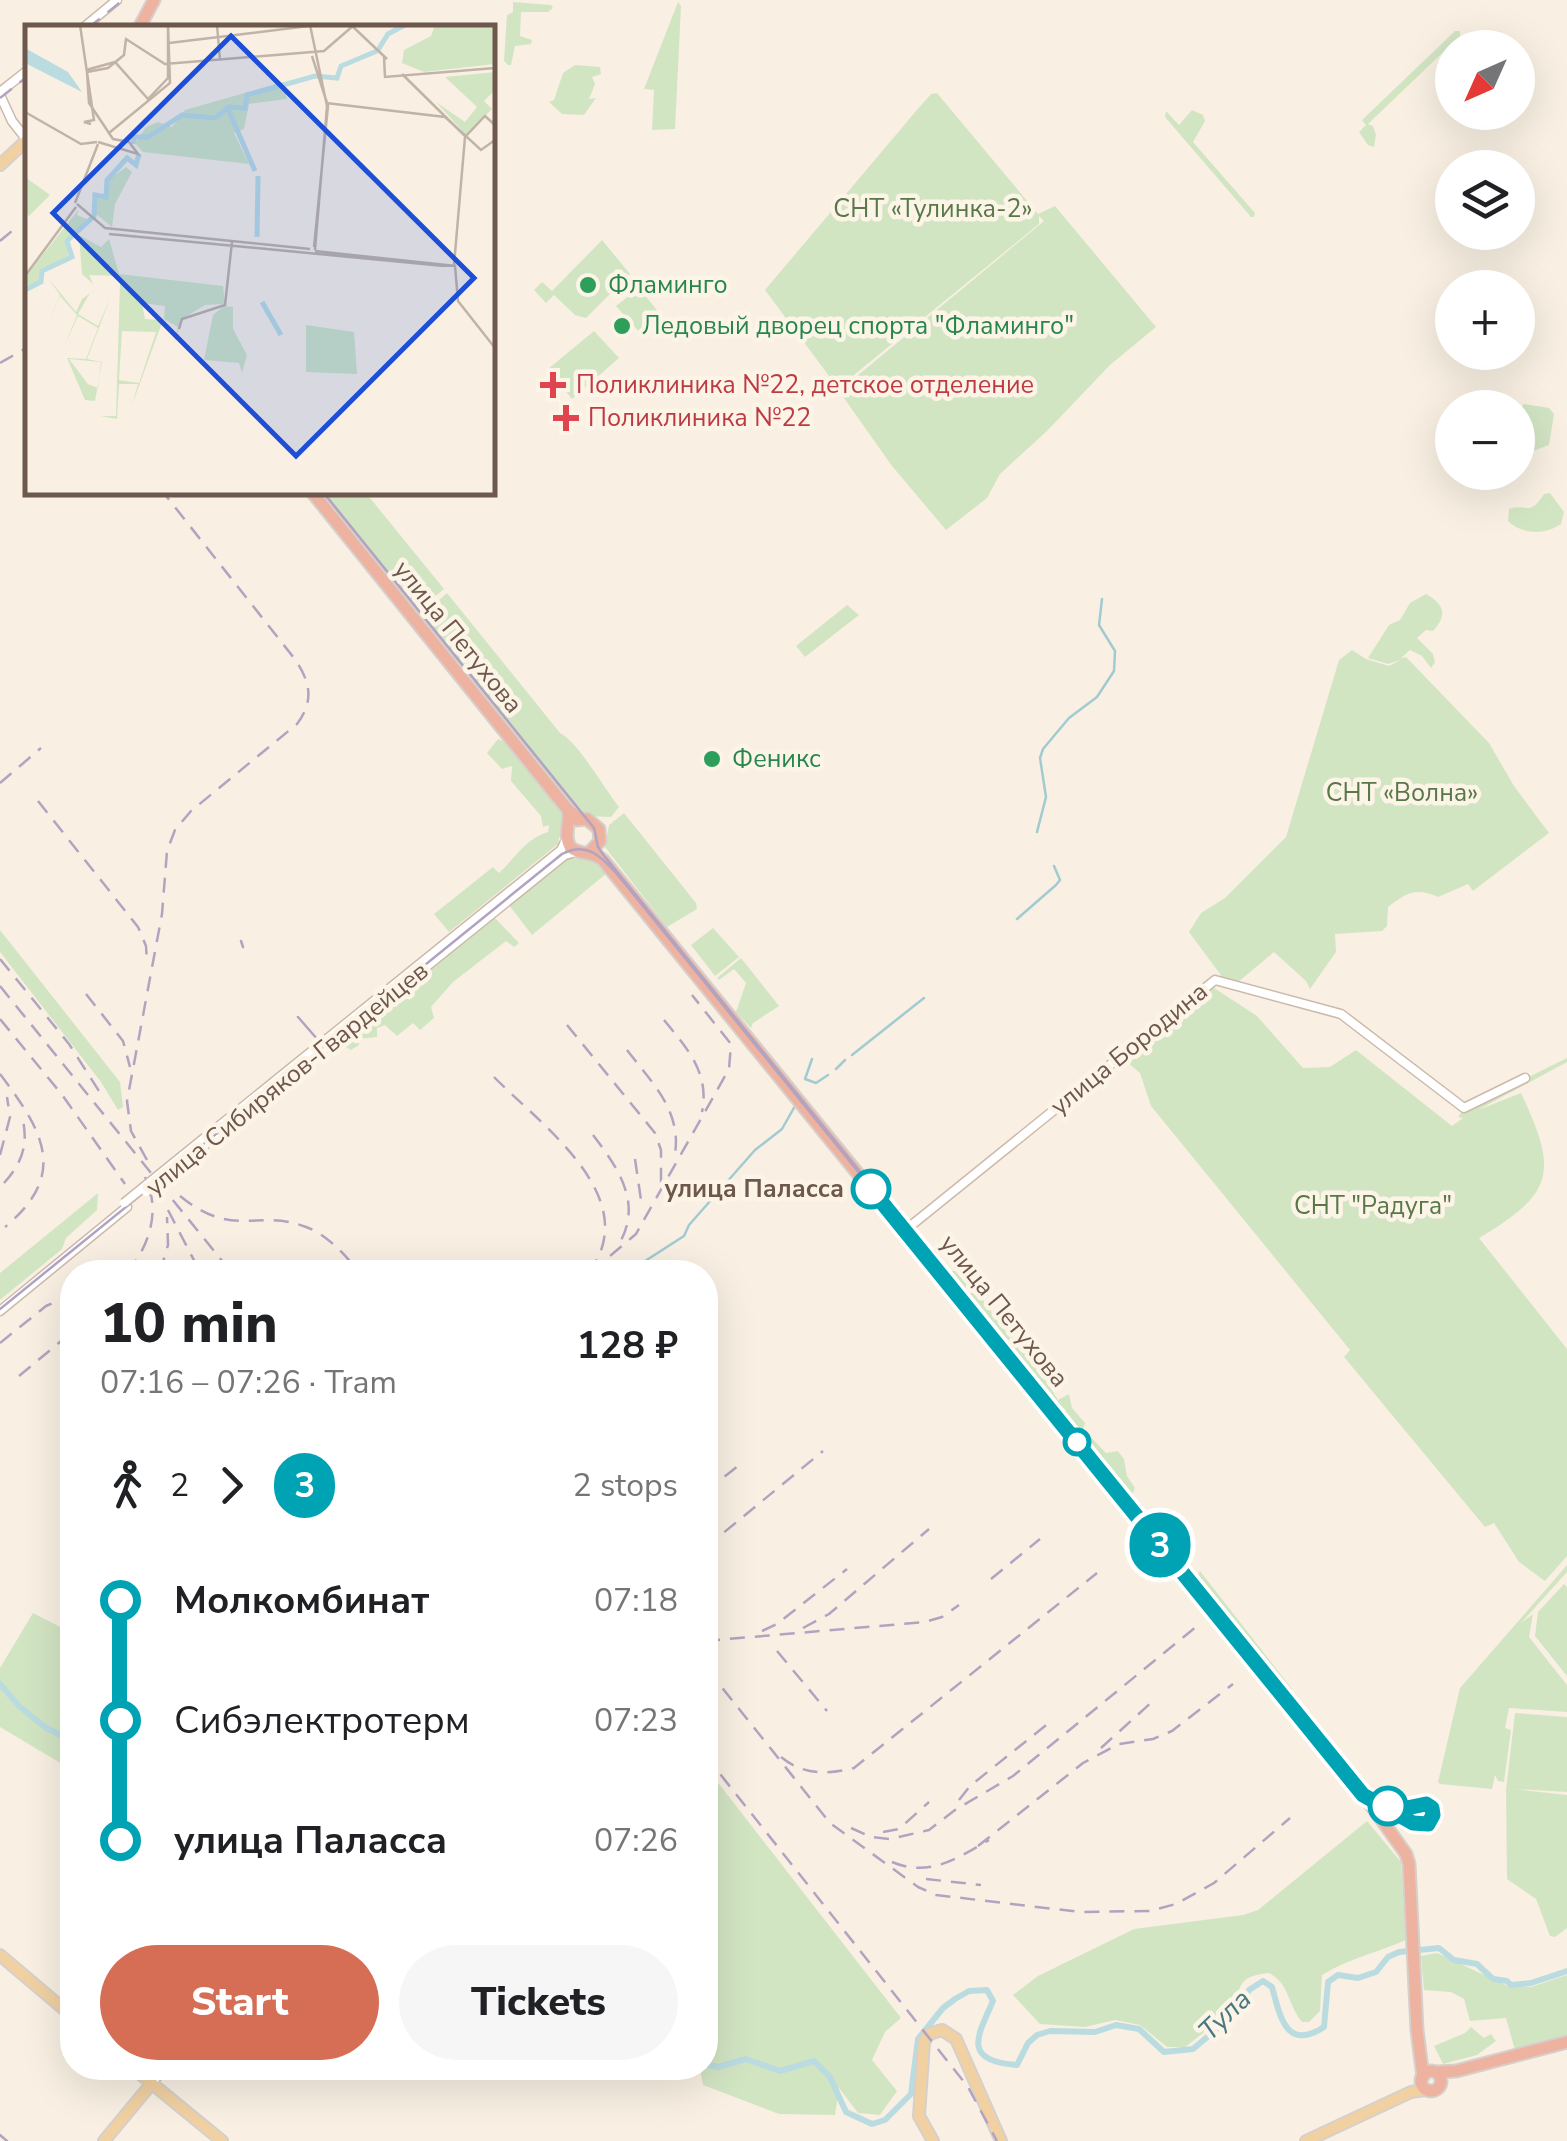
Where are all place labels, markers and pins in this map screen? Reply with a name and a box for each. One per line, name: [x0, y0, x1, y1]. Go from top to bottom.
place label: Фламинго: [608, 268, 728, 302]
marker: Фламинго: [577, 274, 599, 296]
place label: Ледовый дворец спорта "Фламинго": [642, 309, 1074, 343]
marker: Ледовый дворец спорта "Фламинго": [611, 315, 633, 337]
place label: Поликлиника №22, детское отделение: [576, 368, 1034, 402]
marker: Поликлиника №22, детское отделение: [540, 372, 566, 398]
place label: Поликлиника №22: [588, 401, 811, 435]
marker: Поликлиника №22: [553, 405, 579, 431]
place label: Феникс: [732, 742, 821, 776]
marker: Феникс: [701, 748, 723, 770]
marker: улица Паласса: [852, 1170, 890, 1208]
place label: улица Паласса: [664, 1172, 844, 1206]
unlabelled marker: [1064, 1429, 1090, 1455]
unlabelled marker: [1369, 1787, 1407, 1825]

